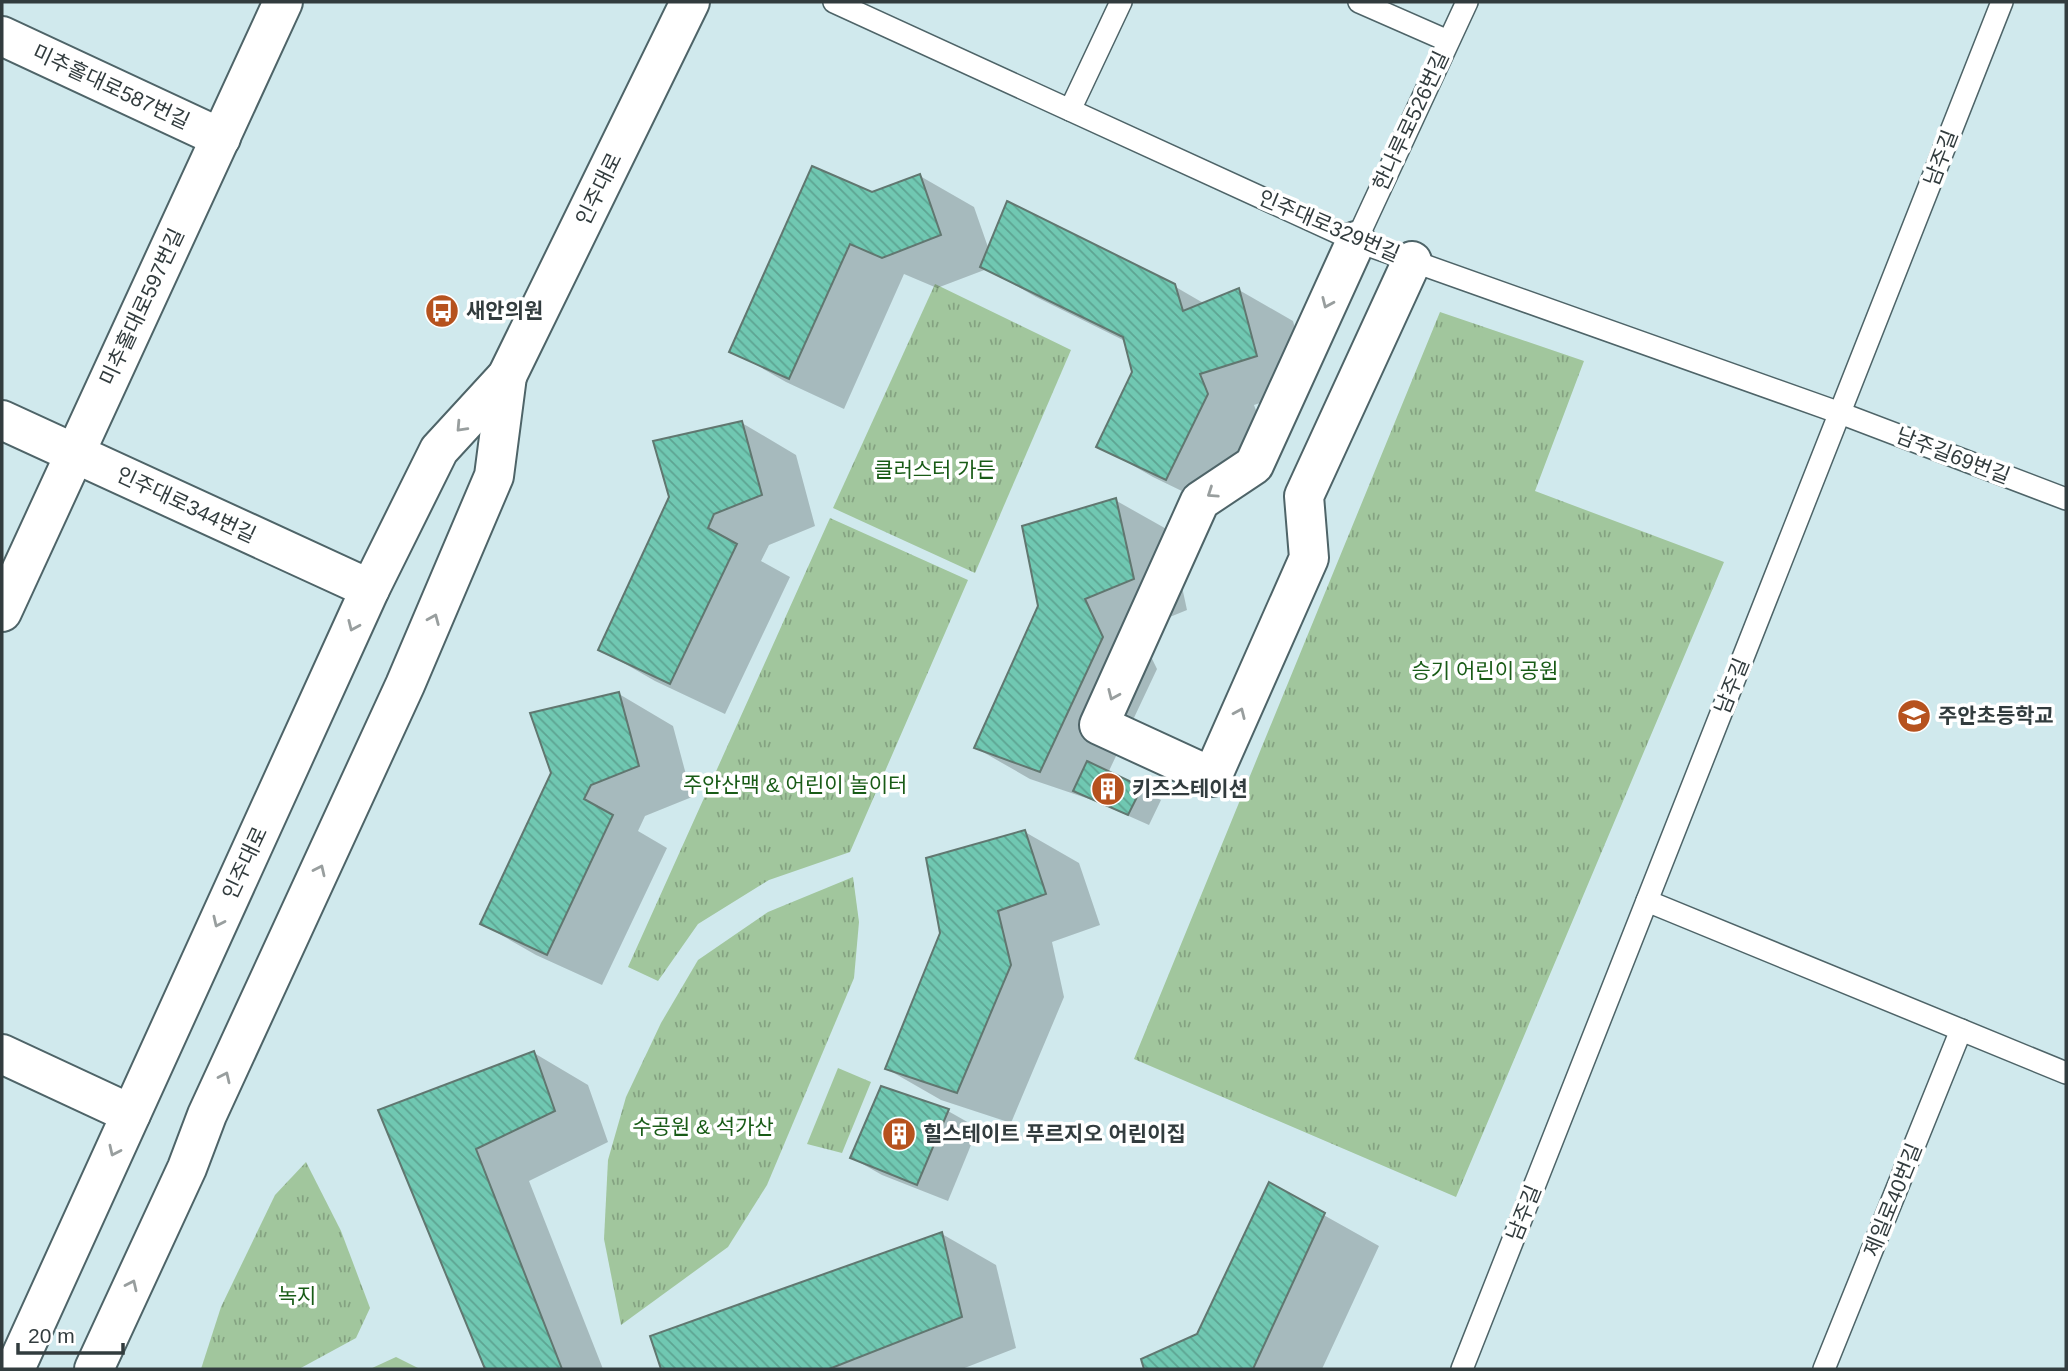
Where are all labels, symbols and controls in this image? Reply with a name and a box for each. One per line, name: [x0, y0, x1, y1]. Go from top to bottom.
street label: 미추홀대로587번길: [29, 40, 193, 133]
street label: 한나루로526번길: [1368, 48, 1453, 194]
street label: 남주길: [1919, 127, 1962, 189]
street label: 인주대로: [571, 149, 626, 229]
street label: 인주대로329번길: [1255, 185, 1403, 266]
street label: 미추홀대로597번길: [95, 225, 188, 389]
bus stop icon: 새안의원: [423, 292, 461, 330]
one-way arrow: [1322, 296, 1336, 308]
place label: 새안의원: [466, 299, 543, 322]
one-way arrow: [457, 419, 469, 432]
street label: 남주길69번길: [1893, 423, 2013, 488]
park label: 클러스터 가든: [874, 458, 996, 481]
street label: 인주대로344번길: [113, 462, 259, 547]
one-way arrow: [1207, 484, 1220, 497]
one-way arrow: [425, 613, 439, 625]
one-way arrow: [348, 618, 362, 631]
street label: 남주길: [1710, 655, 1753, 717]
park label: 승기 어린이 공원: [1412, 659, 1558, 682]
one-way arrow: [1107, 688, 1121, 700]
school or university icon: 주안초등학교: [1895, 697, 1933, 735]
place label: 주안초등학교: [1938, 704, 2054, 727]
one-way arrow: [1232, 708, 1246, 720]
building icon: 키즈스테이션: [1089, 770, 1127, 808]
park label: 주안산맥 & 어린이 놀이터: [683, 773, 907, 796]
place label: 키즈스테이션: [1132, 777, 1248, 800]
street label: 인주대로: [218, 823, 271, 903]
one-way arrow: [312, 865, 326, 878]
one-way arrow: [213, 915, 227, 927]
one-way arrow: [216, 1072, 230, 1084]
park label: 수공원 & 석가산: [632, 1115, 774, 1138]
building icon: 힐스테이트 푸르지오 어린이집: [880, 1115, 918, 1153]
place label: 힐스테이트 푸르지오 어린이집: [923, 1122, 1186, 1145]
street label: 제일로40번길: [1859, 1140, 1926, 1260]
one-way arrow: [108, 1144, 122, 1156]
street label: 남주길: [1502, 1182, 1545, 1244]
one-way arrow: [124, 1280, 138, 1292]
park label: 녹지: [278, 1284, 316, 1307]
scale bar: [18, 1312, 122, 1356]
text: 20 m: [28, 1324, 75, 1347]

